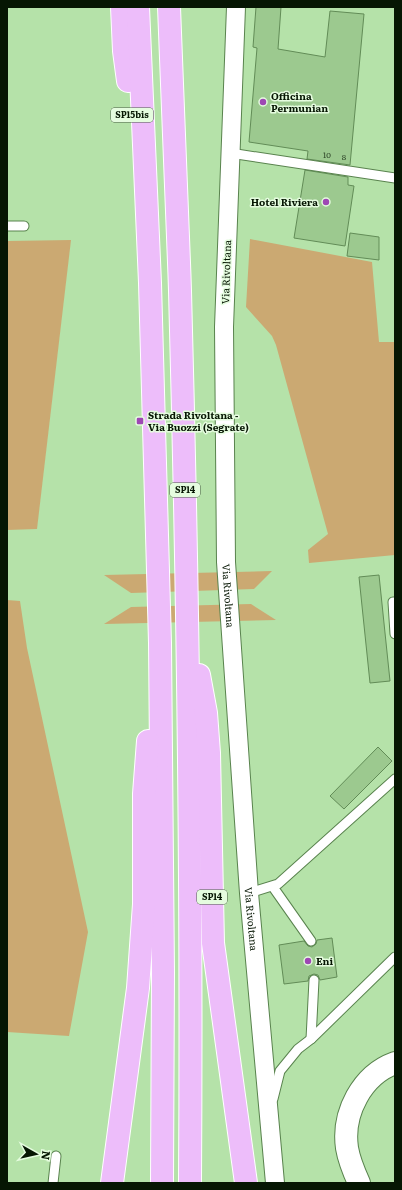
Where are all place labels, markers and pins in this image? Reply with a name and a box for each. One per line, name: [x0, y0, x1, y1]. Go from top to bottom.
place label: Officina Permunian: [271, 88, 328, 115]
marker: Officina Permunian: [258, 97, 268, 107]
place label: Hotel Riviera: [251, 194, 318, 209]
marker: Hotel Riviera: [321, 197, 331, 207]
place label: Strada Rivoltana - Via Buozzi (Segrate): [148, 407, 249, 434]
marker: Strada Rivoltana - Via Buozzi (Segrate): [135, 416, 145, 426]
place label: Eni: [316, 953, 334, 968]
marker: Eni: [303, 956, 313, 966]

